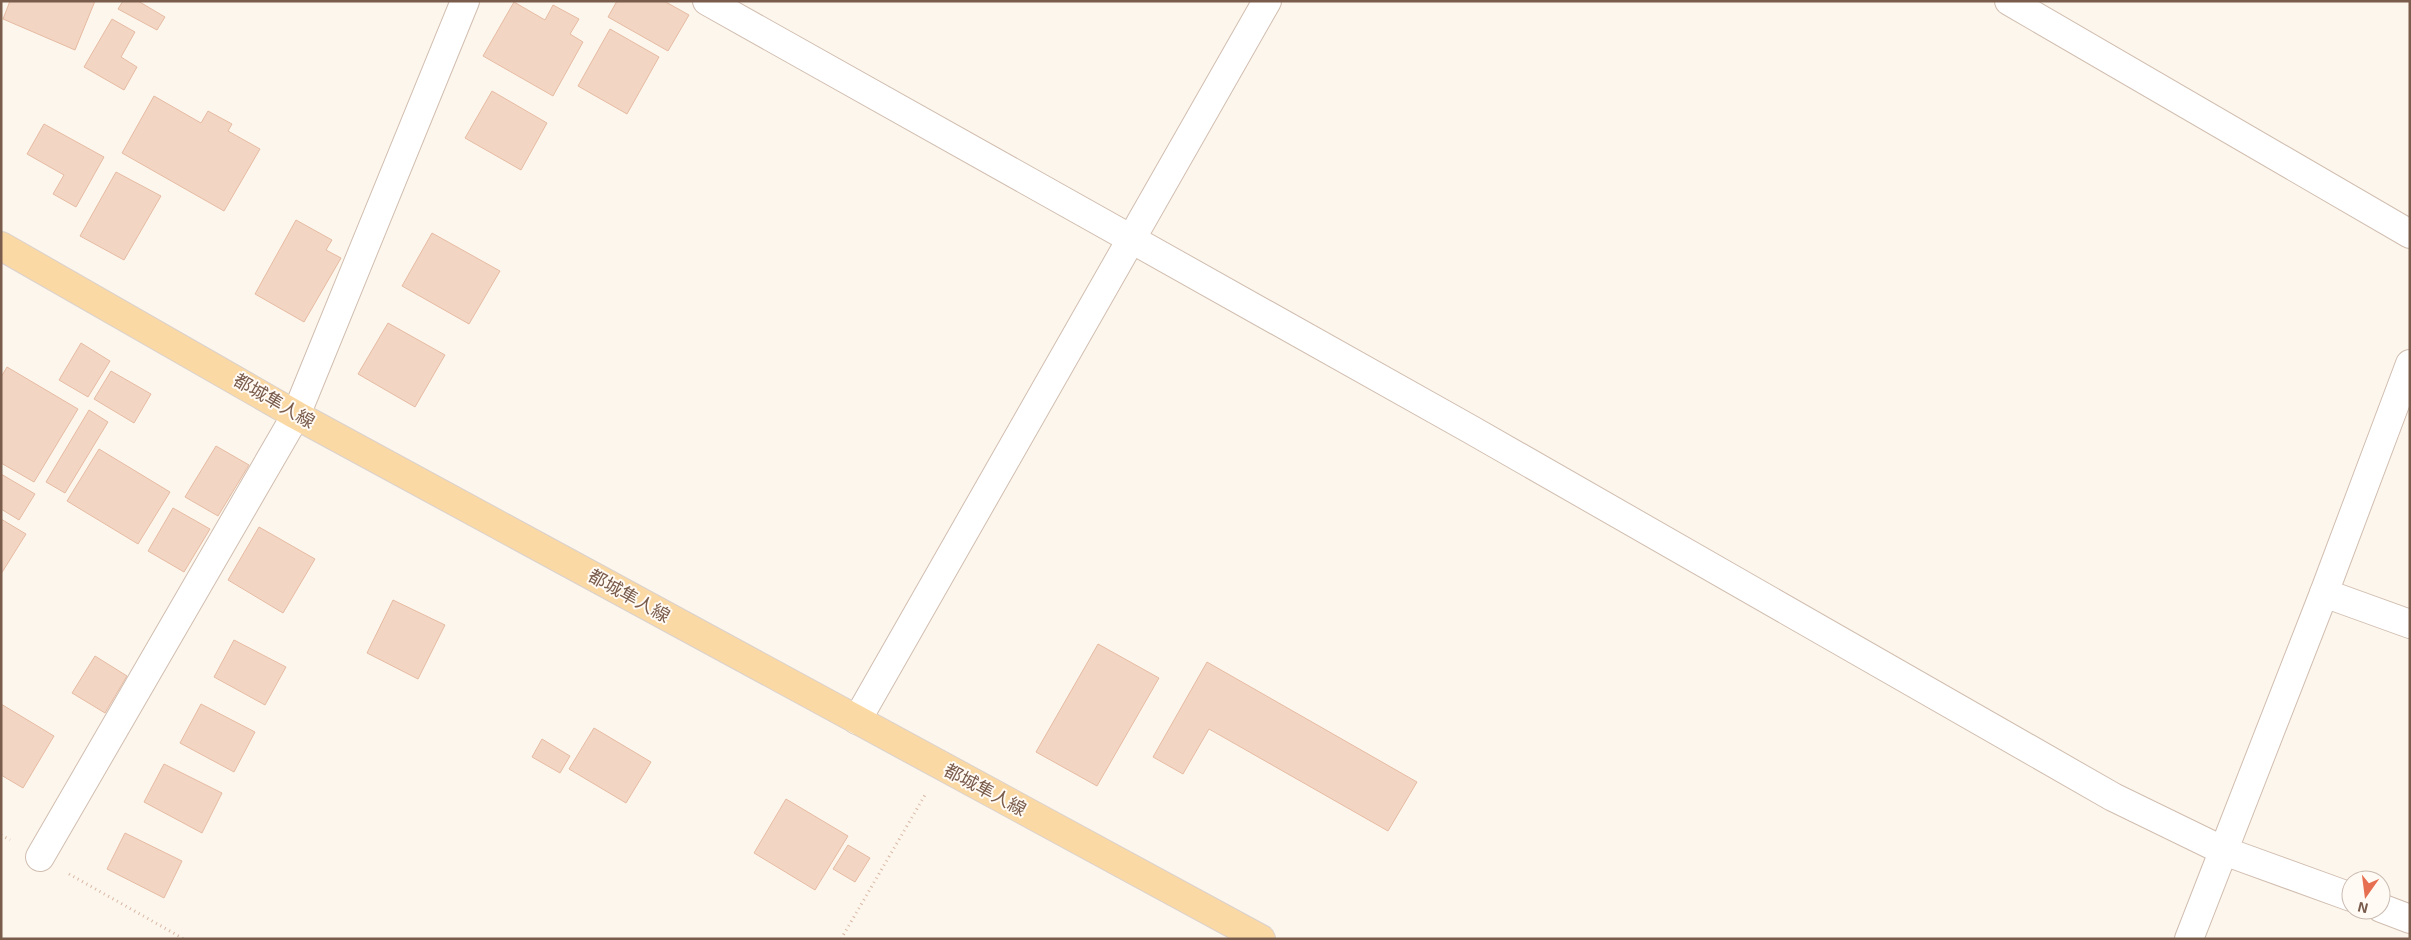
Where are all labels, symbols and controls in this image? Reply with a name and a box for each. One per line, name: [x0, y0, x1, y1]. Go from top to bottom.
street label: 都城隼人線: [230, 368, 319, 432]
street label: 都城隼人線: [585, 564, 674, 627]
street label: 都城隼人線: [941, 758, 1030, 820]
north arrow: [2341, 870, 2391, 920]
text: N: [2356, 899, 2370, 918]

